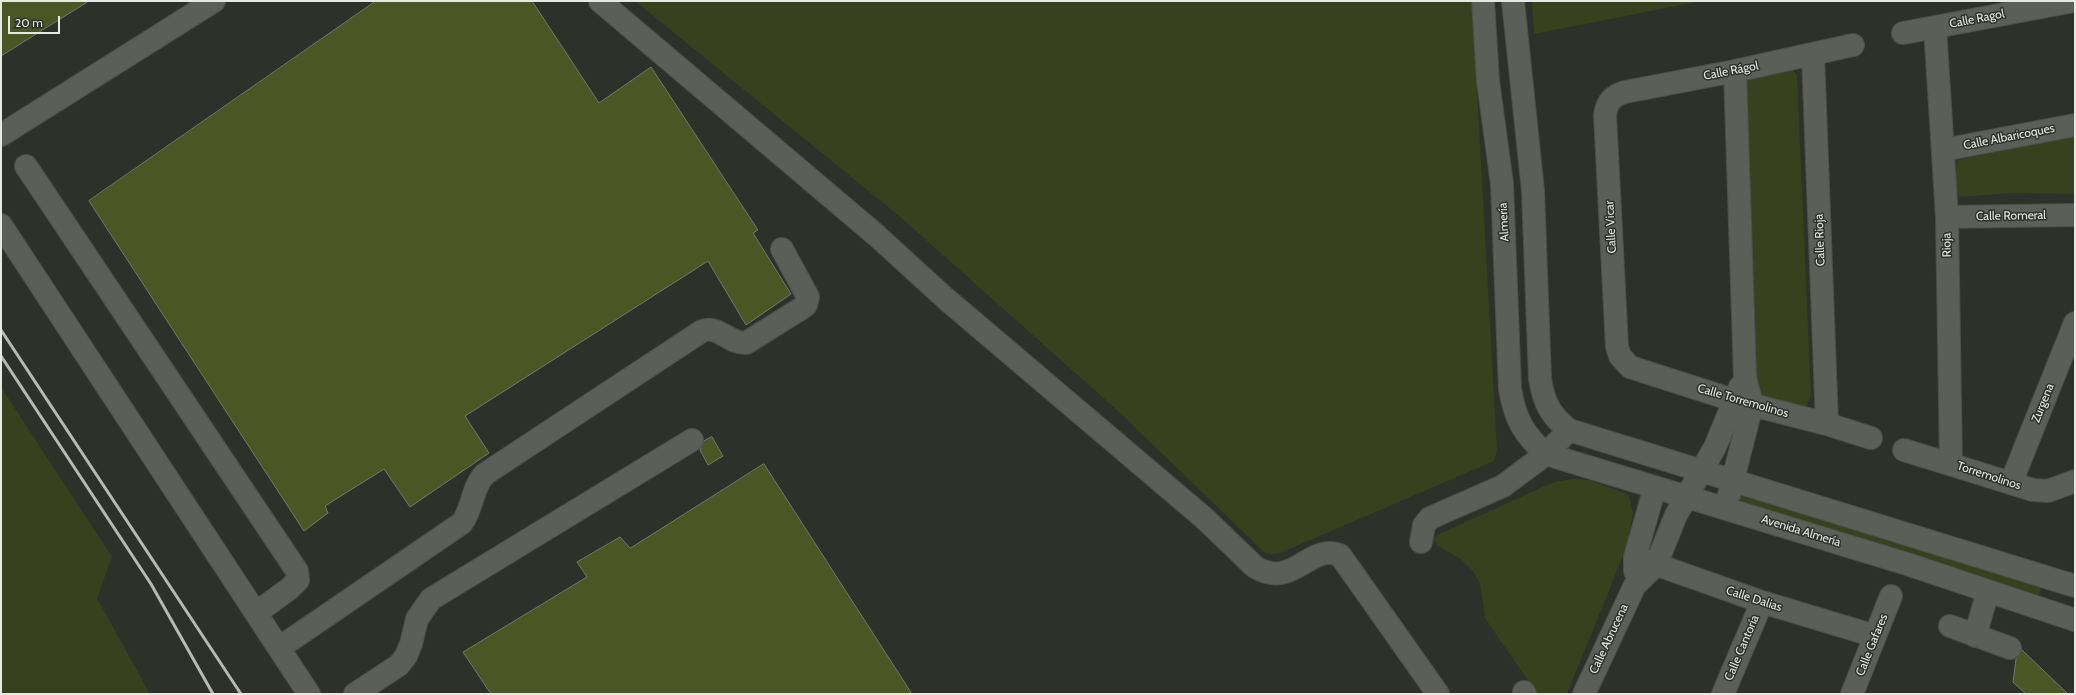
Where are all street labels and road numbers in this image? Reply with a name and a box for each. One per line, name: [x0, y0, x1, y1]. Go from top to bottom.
street label: Calle Ragol: [1948, 7, 2006, 31]
street label: Calle Rágol: [1702, 59, 1760, 83]
street label: Calle Albaricoques: [1962, 121, 2056, 153]
street label: Calle Vicar: [1602, 200, 1620, 254]
street label: Almería: [1496, 202, 1512, 242]
street label: Calle Romeral: [1976, 208, 2046, 224]
street label: Calle Rioja: [1812, 214, 1828, 266]
street label: Rioja: [1940, 233, 1954, 257]
street label: Calle Torremolinos: [1696, 381, 1790, 421]
street label: Zurgena: [2029, 381, 2057, 425]
street label: Torremolinos: [1955, 459, 2023, 493]
street label: Avenida Almería: [1760, 512, 1842, 550]
street label: Calle Dalias: [1724, 583, 1784, 615]
street label: Calle Abrucena: [1586, 602, 1632, 676]
street label: Calle Gafares: [1853, 612, 1891, 678]
street label: Calle Cantoría: [1722, 613, 1762, 683]

